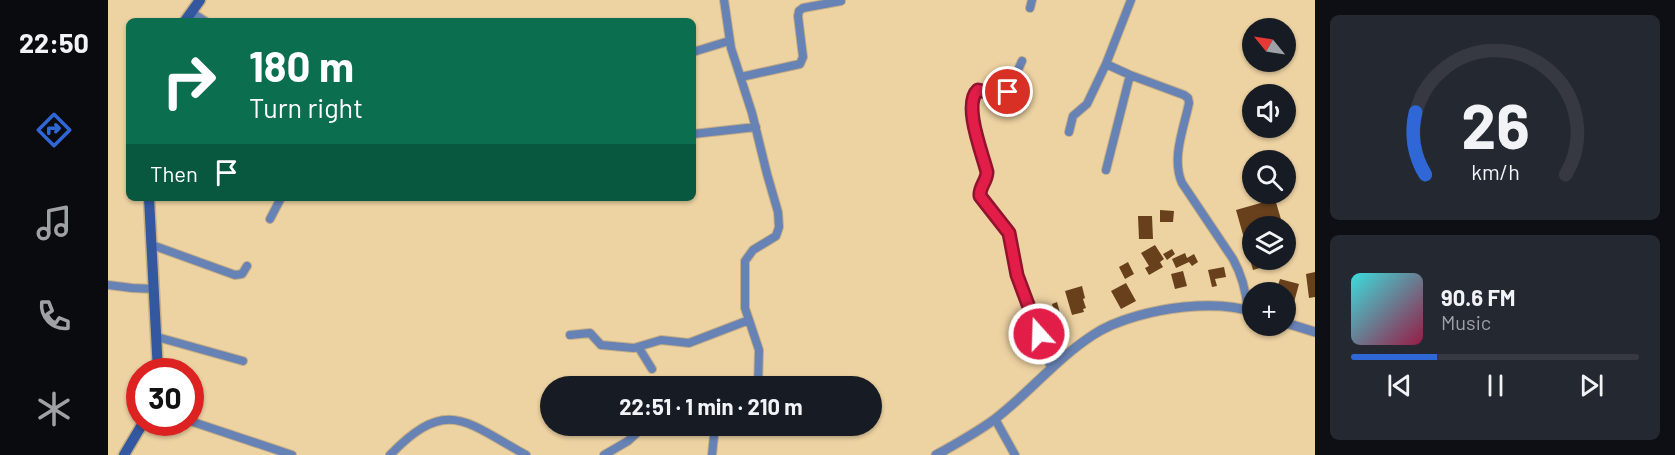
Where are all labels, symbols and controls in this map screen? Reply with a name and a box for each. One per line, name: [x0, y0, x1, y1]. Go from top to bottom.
north arrow: [1242, 18, 1296, 72]
map controls: [1242, 18, 1296, 336]
text: 22:50: [19, 26, 89, 58]
text: 180 m: [249, 40, 354, 90]
icon: right: [150, 42, 228, 120]
pin: [982, 66, 1033, 117]
icon: arrive: [991, 75, 1024, 108]
button: sound: [1242, 84, 1296, 138]
text: 26: [1461, 87, 1529, 161]
text: Turn right: [249, 91, 363, 123]
icon: directions: [33, 109, 75, 151]
button: search: [1242, 150, 1296, 204]
icon: arrive: [210, 156, 243, 189]
text: km/h: [1471, 159, 1519, 184]
text: Then: [150, 160, 198, 186]
icon: music: [33, 202, 75, 244]
button: layers: [1242, 216, 1296, 270]
button: +: [1242, 282, 1296, 336]
text: 90.6 FM: [1441, 284, 1515, 310]
icon: phone: [33, 295, 75, 337]
position arrow: [1007, 302, 1071, 366]
text: Music: [1441, 310, 1491, 334]
speed limit sign: 30: [126, 358, 204, 436]
icon: previous: [1383, 369, 1416, 402]
icon: pause: [1479, 369, 1512, 402]
icon: next: [1575, 369, 1608, 402]
icon: climate: [33, 388, 75, 430]
text: 22:51 · 1 min · 210 m: [619, 393, 803, 419]

